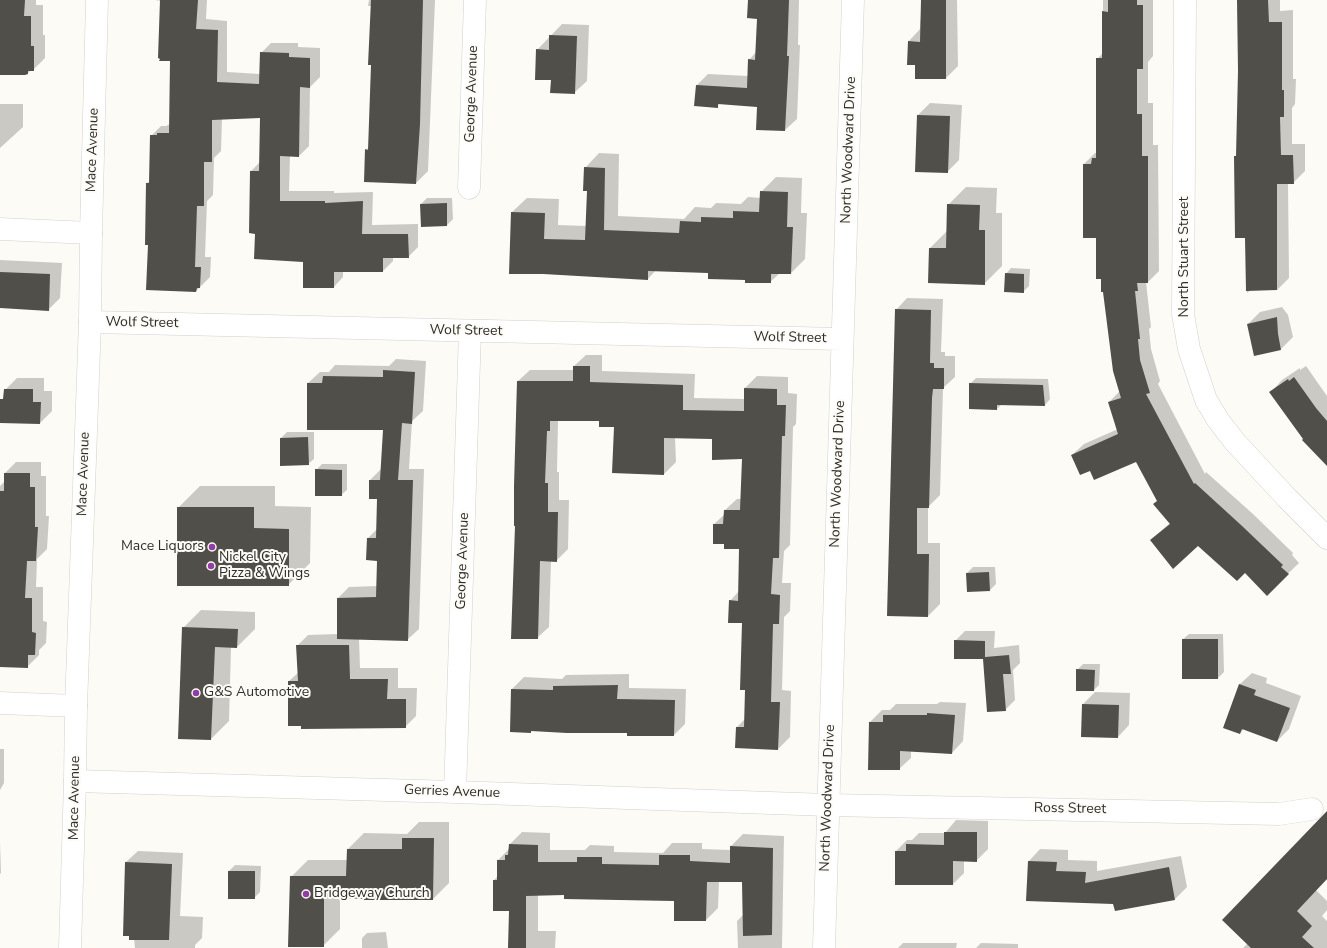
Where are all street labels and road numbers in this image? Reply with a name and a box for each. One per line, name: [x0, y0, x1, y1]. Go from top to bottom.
street label: George Avenue: [462, 45, 482, 143]
street label: North Woodward Drive: [838, 76, 860, 224]
street label: Mace Avenue: [83, 108, 103, 192]
street label: North Stuart Street: [1177, 197, 1193, 317]
street label: Wolf Street: [105, 314, 179, 332]
street label: Wolf Street: [429, 322, 503, 340]
street label: Wolf Street: [753, 329, 827, 347]
street label: North Woodward Drive: [827, 400, 849, 548]
street label: Mace Avenue: [74, 432, 94, 516]
street label: George Avenue: [453, 512, 473, 610]
street label: North Woodward Drive: [817, 724, 839, 872]
street label: Mace Avenue: [66, 756, 84, 840]
street label: Gerries Avenue: [404, 782, 500, 802]
street label: Ross Street: [1034, 800, 1106, 818]

